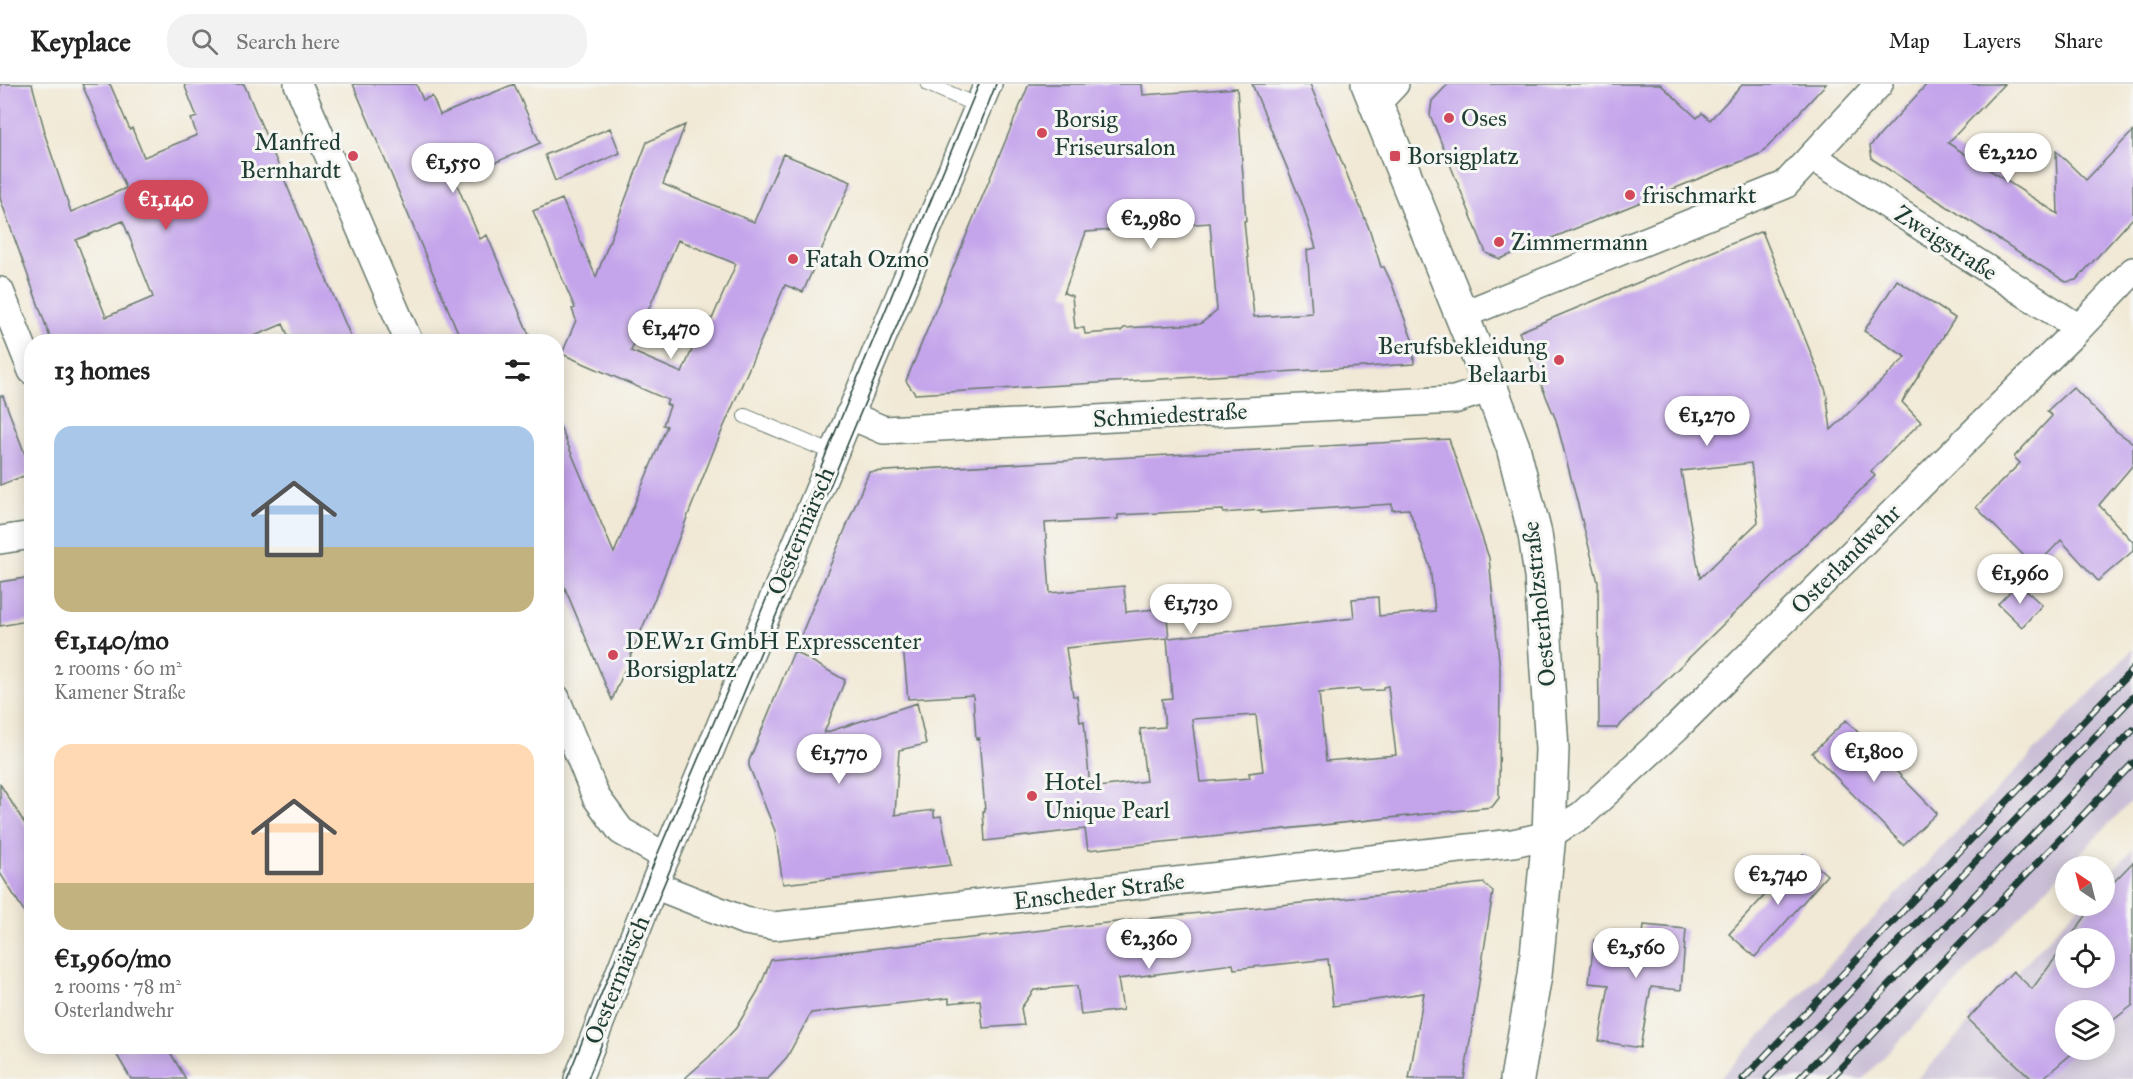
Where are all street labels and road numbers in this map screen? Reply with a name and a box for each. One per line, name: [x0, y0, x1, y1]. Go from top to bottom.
street label: Zweigstraße: [1889, 199, 2003, 287]
street label: Schmiedestraße: [1092, 396, 1248, 434]
street label: Oestermärsch: [761, 463, 841, 599]
street label: Osterlandwehr: [1785, 498, 1907, 620]
street label: Oesterholzstraße: [1515, 520, 1563, 688]
street label: Enscheder Straße: [1012, 866, 1186, 916]
street label: Oestermärsch: [578, 911, 656, 1049]

